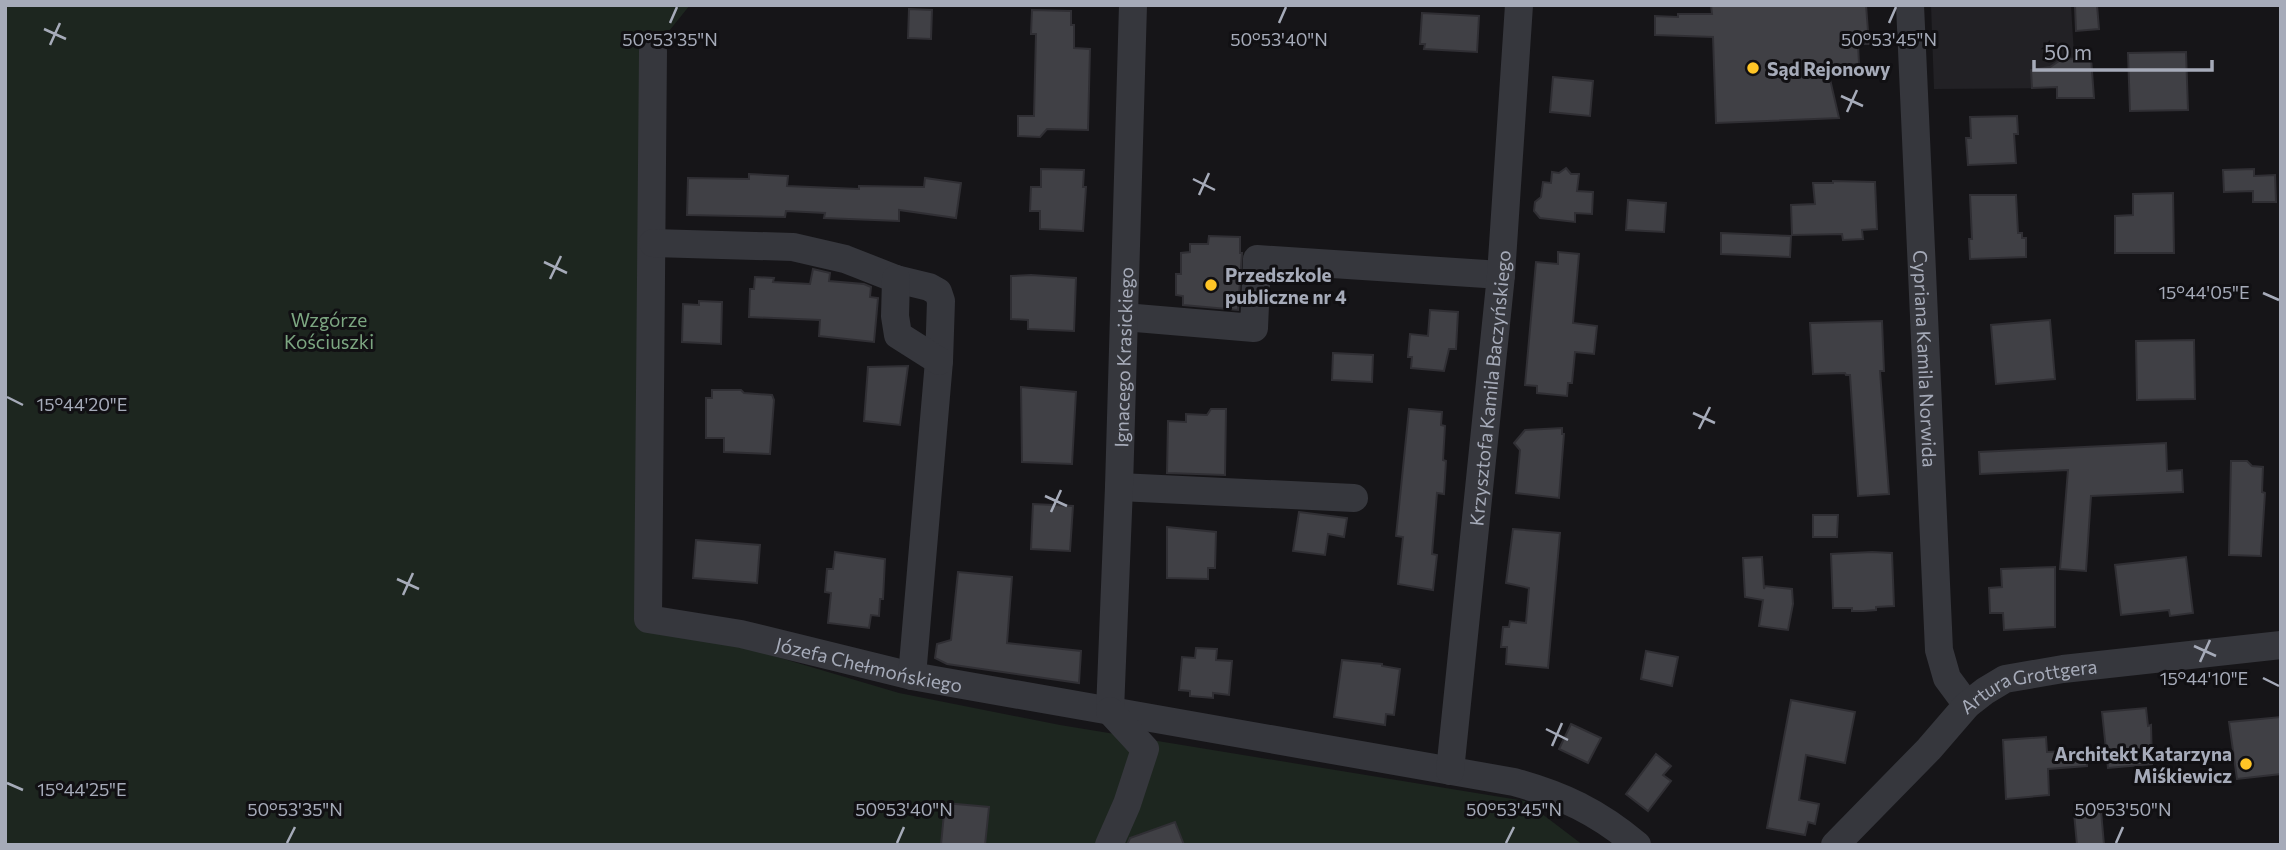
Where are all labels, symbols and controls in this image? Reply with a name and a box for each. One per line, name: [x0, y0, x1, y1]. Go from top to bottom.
text: 50°53'35"N: [622, 28, 718, 50]
text: 50°53'40"N: [1230, 28, 1328, 50]
text: 50°53'45"N: [1841, 28, 1937, 50]
scale bar: [2034, 28, 2212, 72]
text: 50 m: [2044, 39, 2092, 64]
place label: Sąd Rejonowy: [1767, 57, 1891, 80]
marker: Sąd Rejonowy: [1745, 60, 1761, 76]
street label: Krzysztofa Kamila Baczyńskiego: [1464, 249, 1514, 527]
street label: Cypriana Kamila Norwida: [1910, 249, 1942, 468]
place label: Przedszkole publiczne nr 4: [1225, 263, 1347, 308]
street label: Ignacego Krasickiego: [1109, 267, 1137, 448]
marker: Przedszkole publiczne nr 4: [1203, 277, 1219, 293]
text: 15°44'05"E: [2158, 281, 2250, 303]
park label: Wzgórze Kościuszki: [284, 308, 374, 353]
text: 15°44'20"E: [37, 393, 127, 415]
street label: Józefa Chełmońskiego: [774, 631, 964, 696]
street label: Artura Grottgera: [1955, 654, 2098, 718]
text: 15°44'10"E: [2160, 667, 2248, 689]
place label: Architekt Katarzyna Miśkiewicz: [2054, 742, 2232, 787]
marker: Architekt Katarzyna Miśkiewicz: [2238, 756, 2254, 772]
text: 15°44'25"E: [37, 778, 127, 800]
text: 50°53'35"N: [247, 798, 343, 820]
text: 50°53'40"N: [855, 798, 953, 820]
text: 50°53'45"N: [1466, 798, 1562, 820]
text: 50°53'50"N: [2074, 798, 2172, 820]

